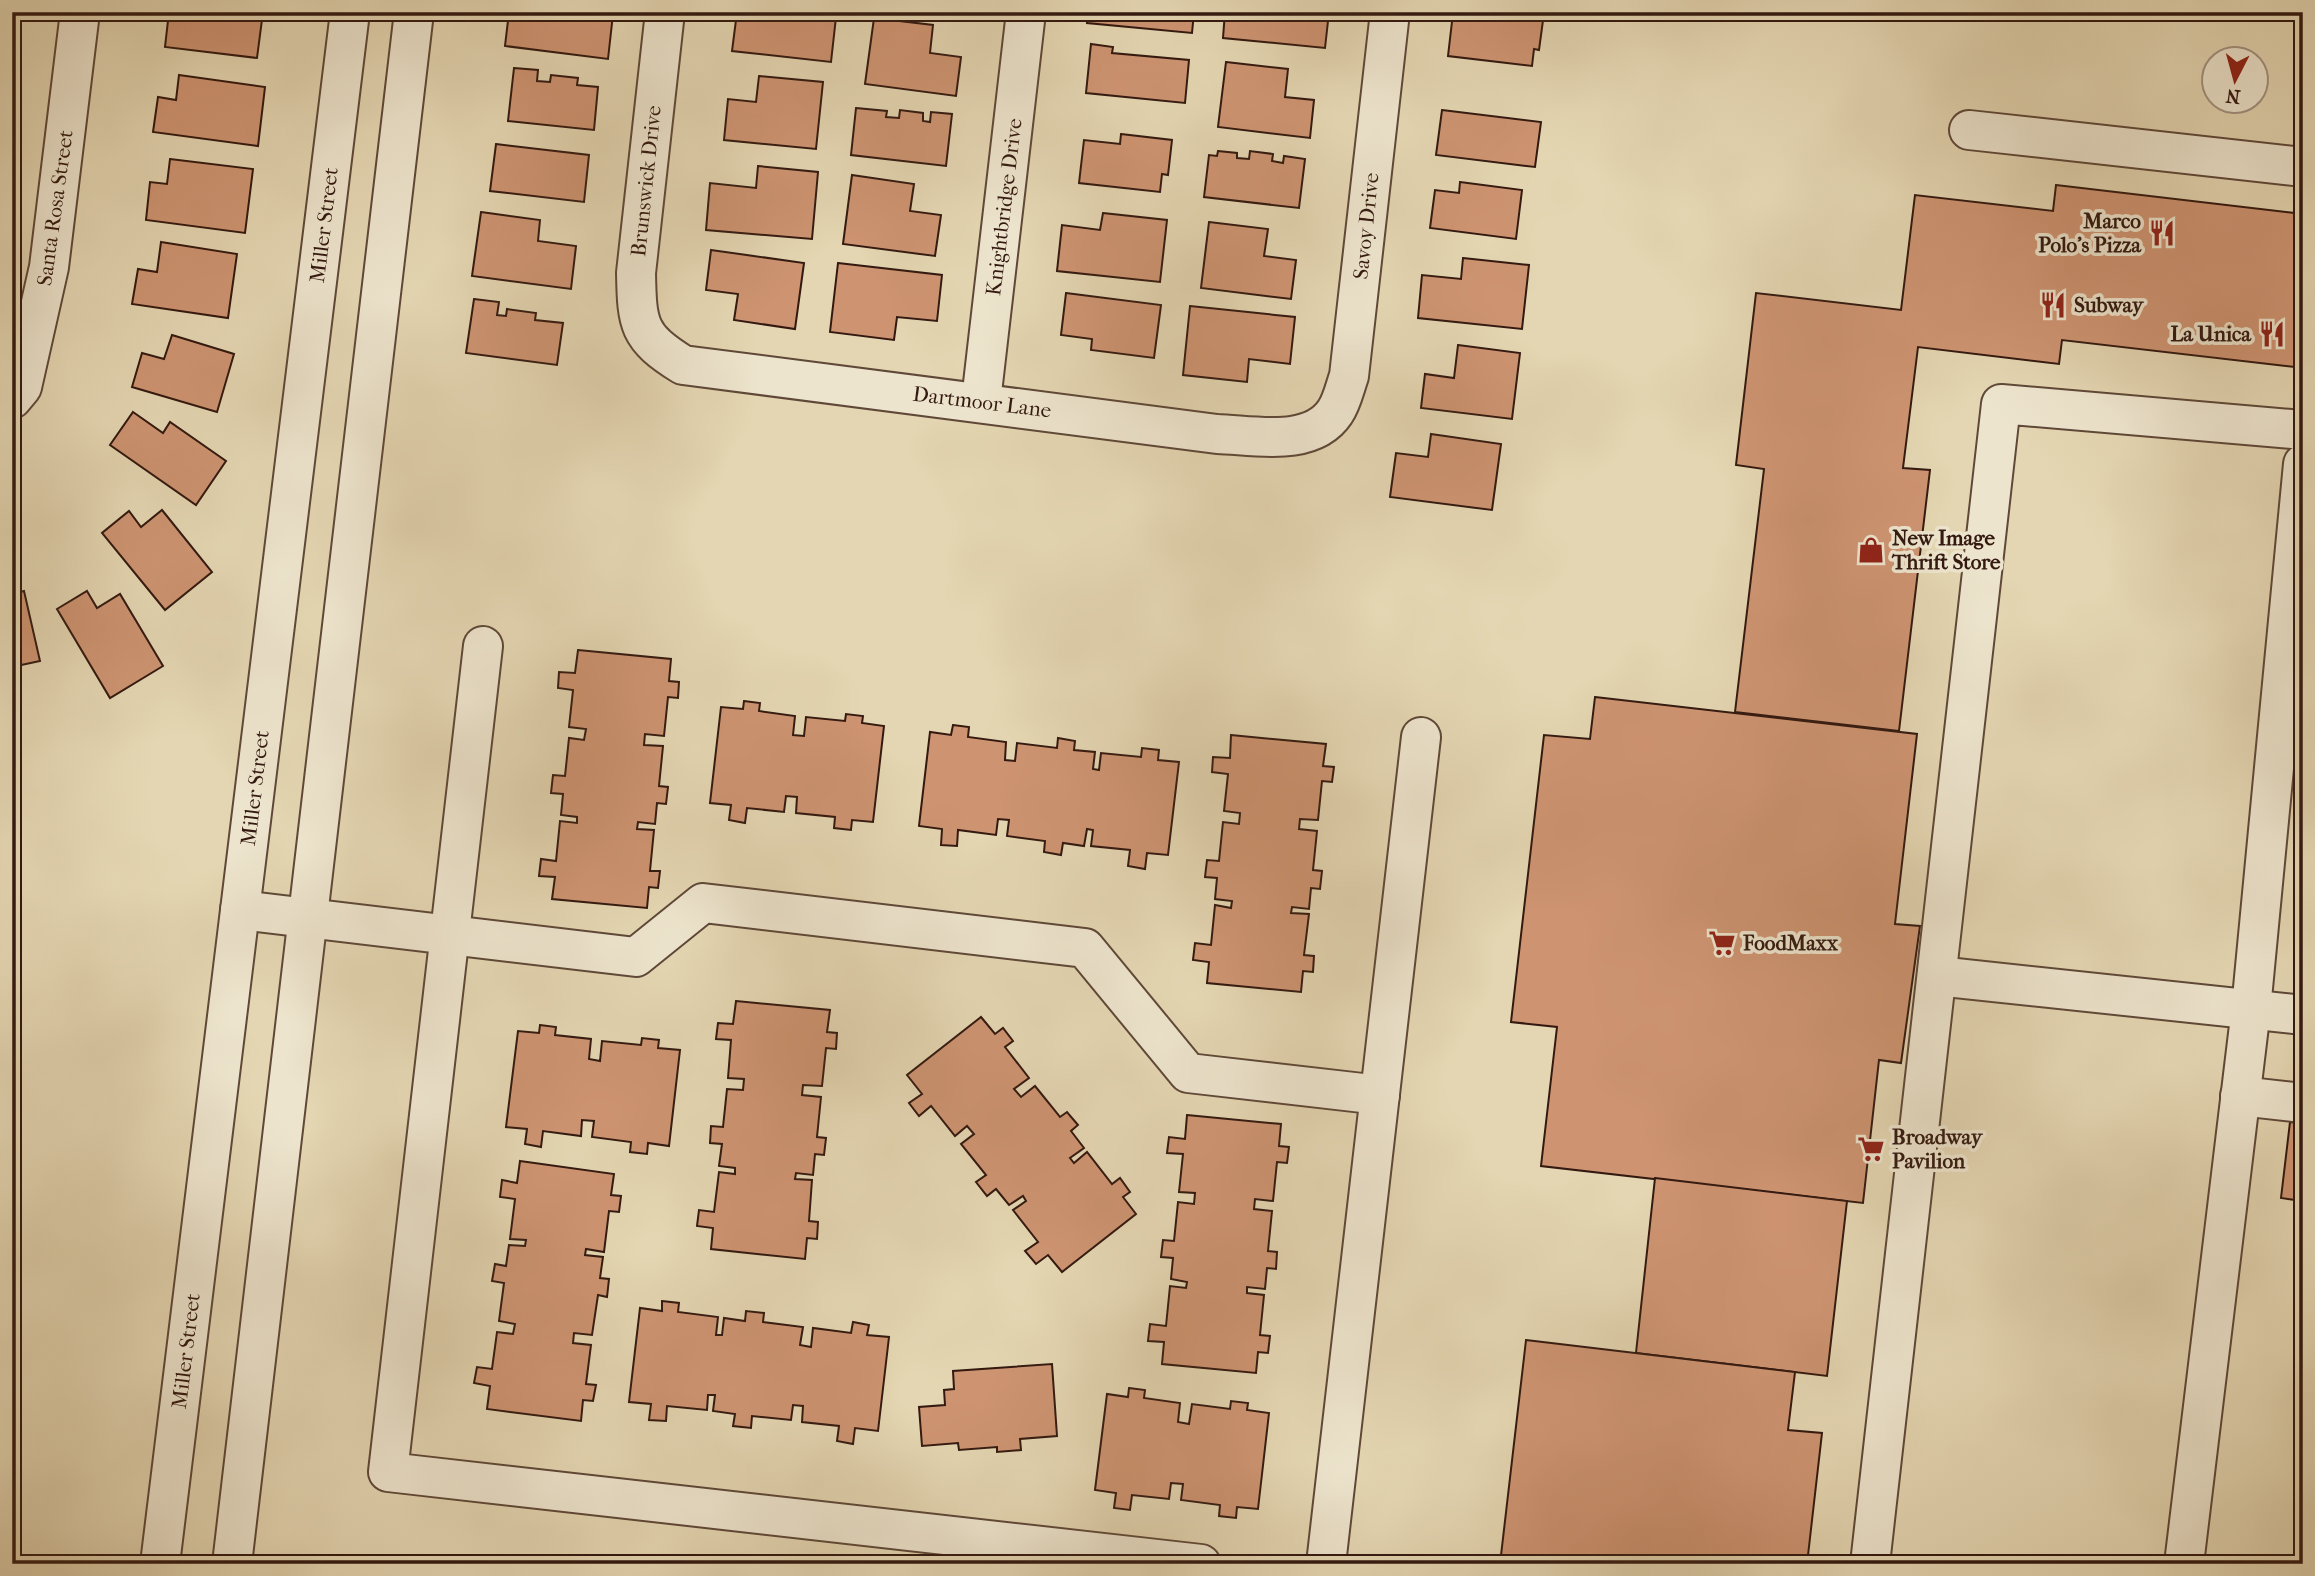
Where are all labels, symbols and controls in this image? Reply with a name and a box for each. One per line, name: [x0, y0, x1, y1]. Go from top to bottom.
north arrow: [2200, 46, 2270, 116]
text: N: [2224, 84, 2242, 108]
street label: Brunswick Drive: [626, 104, 666, 258]
street label: Knightbridge Drive: [981, 117, 1027, 297]
street label: Santa Rosa Street: [32, 128, 78, 288]
street label: Miller Street: [305, 165, 343, 284]
street label: Savoy Drive: [1348, 171, 1384, 281]
place label: Marco Polo's Pizza: [2038, 209, 2142, 257]
restaurant icon: Marco Polo's Pizza: [2147, 218, 2177, 248]
restaurant icon: Subway: [2038, 290, 2068, 320]
place label: Subway: [2074, 293, 2145, 317]
restaurant icon: La Unica: [2257, 319, 2287, 349]
place label: La Unica: [2171, 322, 2252, 346]
street label: Dartmoor Lane: [911, 382, 1053, 422]
place label: New Image Thrift Store: [1891, 526, 2001, 574]
shop icon: New Image Thrift Store: [1856, 535, 1886, 565]
street label: Miller Street: [236, 728, 274, 847]
supermarket icon: FoodMaxx: [1707, 928, 1737, 958]
place label: FoodMaxx: [1742, 931, 1839, 955]
place label: Broadway Pavilion: [1892, 1125, 1984, 1173]
supermarket icon: Broadway Pavilion: [1856, 1134, 1886, 1164]
street label: Miller Street: [167, 1291, 205, 1410]

